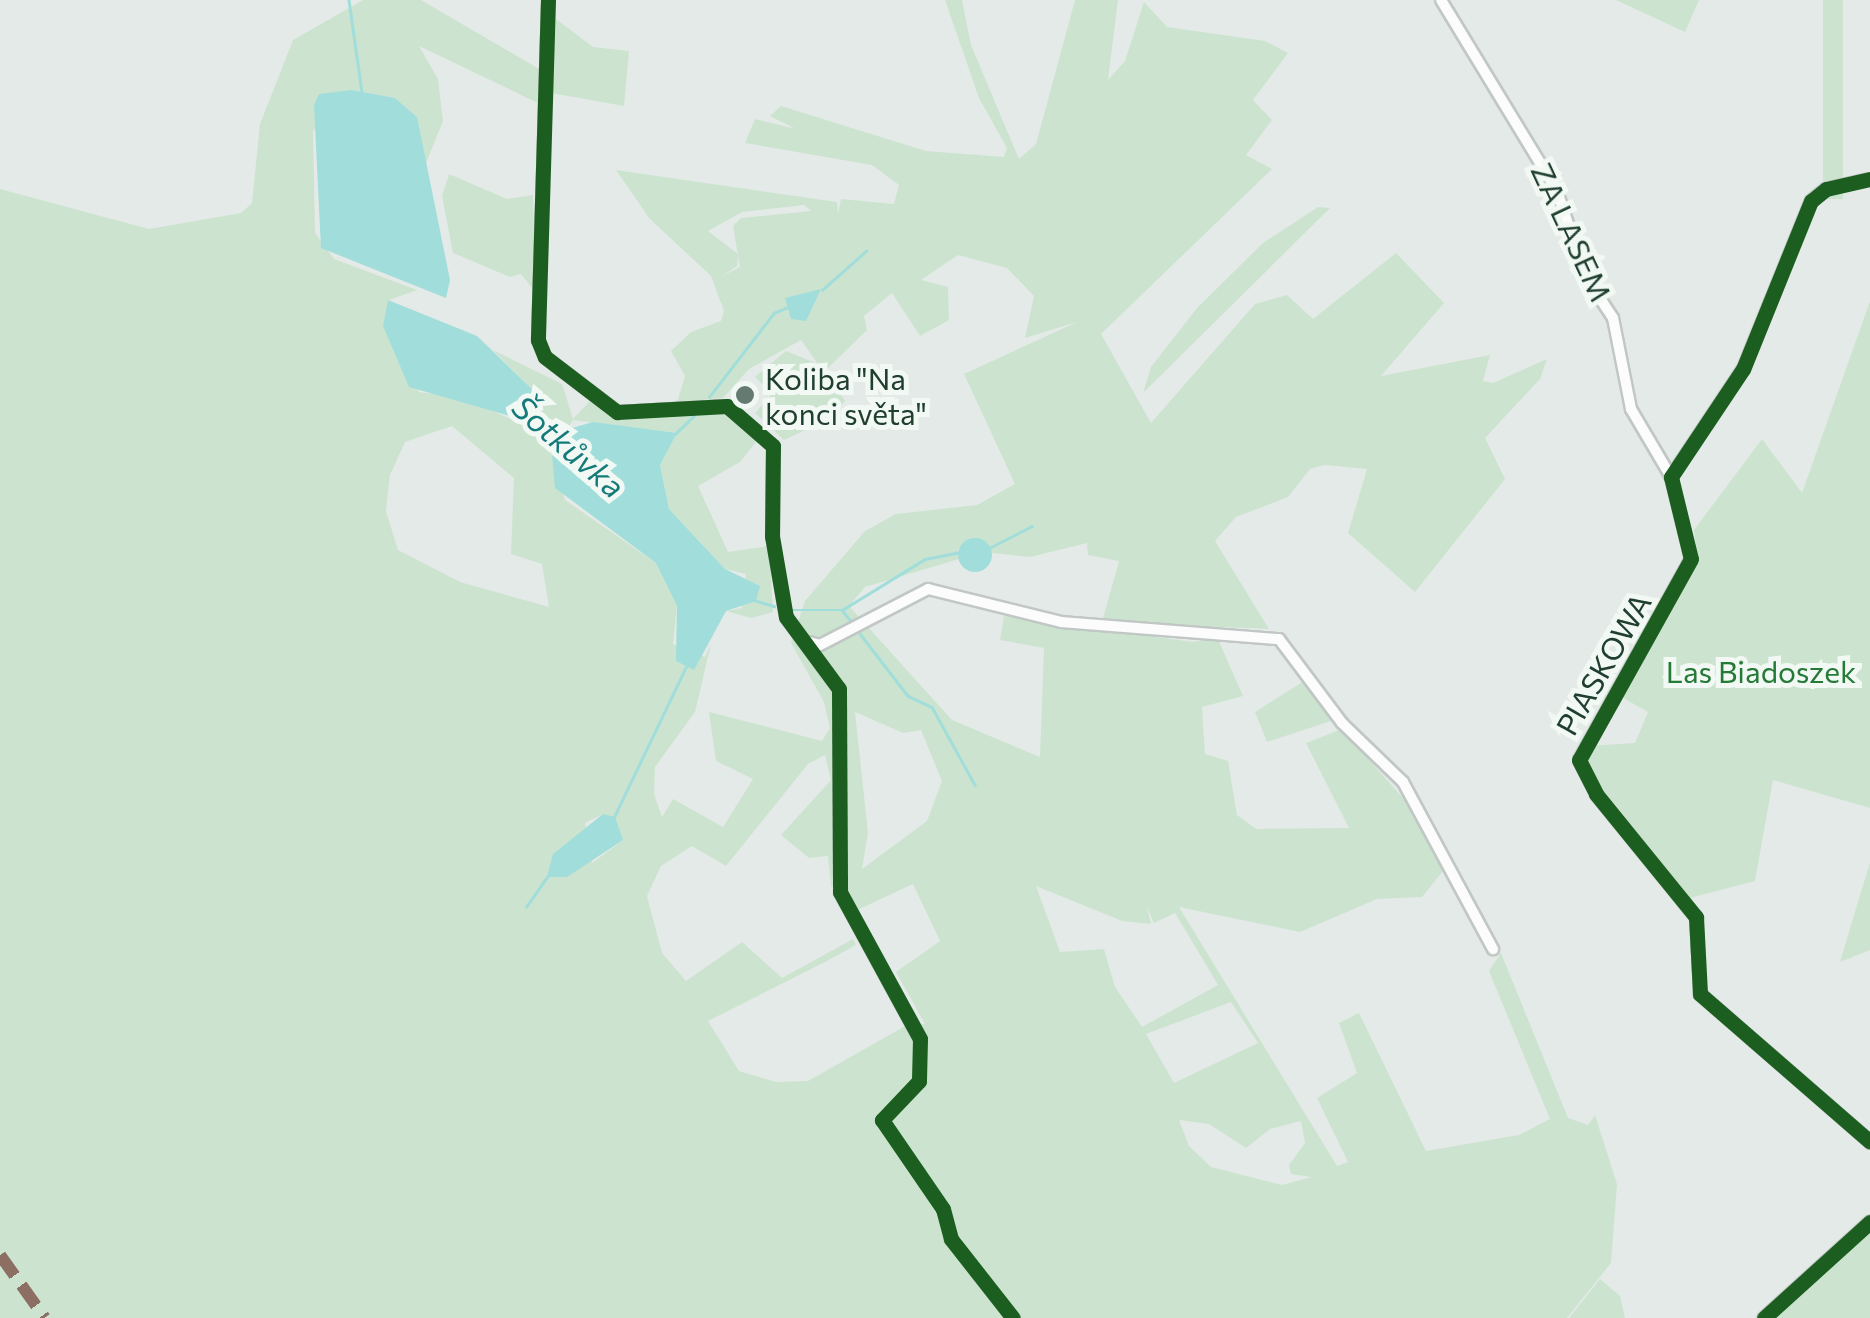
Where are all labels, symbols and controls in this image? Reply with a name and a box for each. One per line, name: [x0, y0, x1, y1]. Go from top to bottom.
street label: ZA LASEM: [1524, 157, 1620, 307]
place label: Koliba "Na konci světa": [765, 360, 927, 430]
marker: Koliba "Na konci světa": [734, 384, 756, 406]
water label: Šotkůvka: [505, 387, 633, 505]
street label: PIASKOWA: [1548, 587, 1658, 741]
park label: Las Biadoszek: [1666, 653, 1856, 689]

